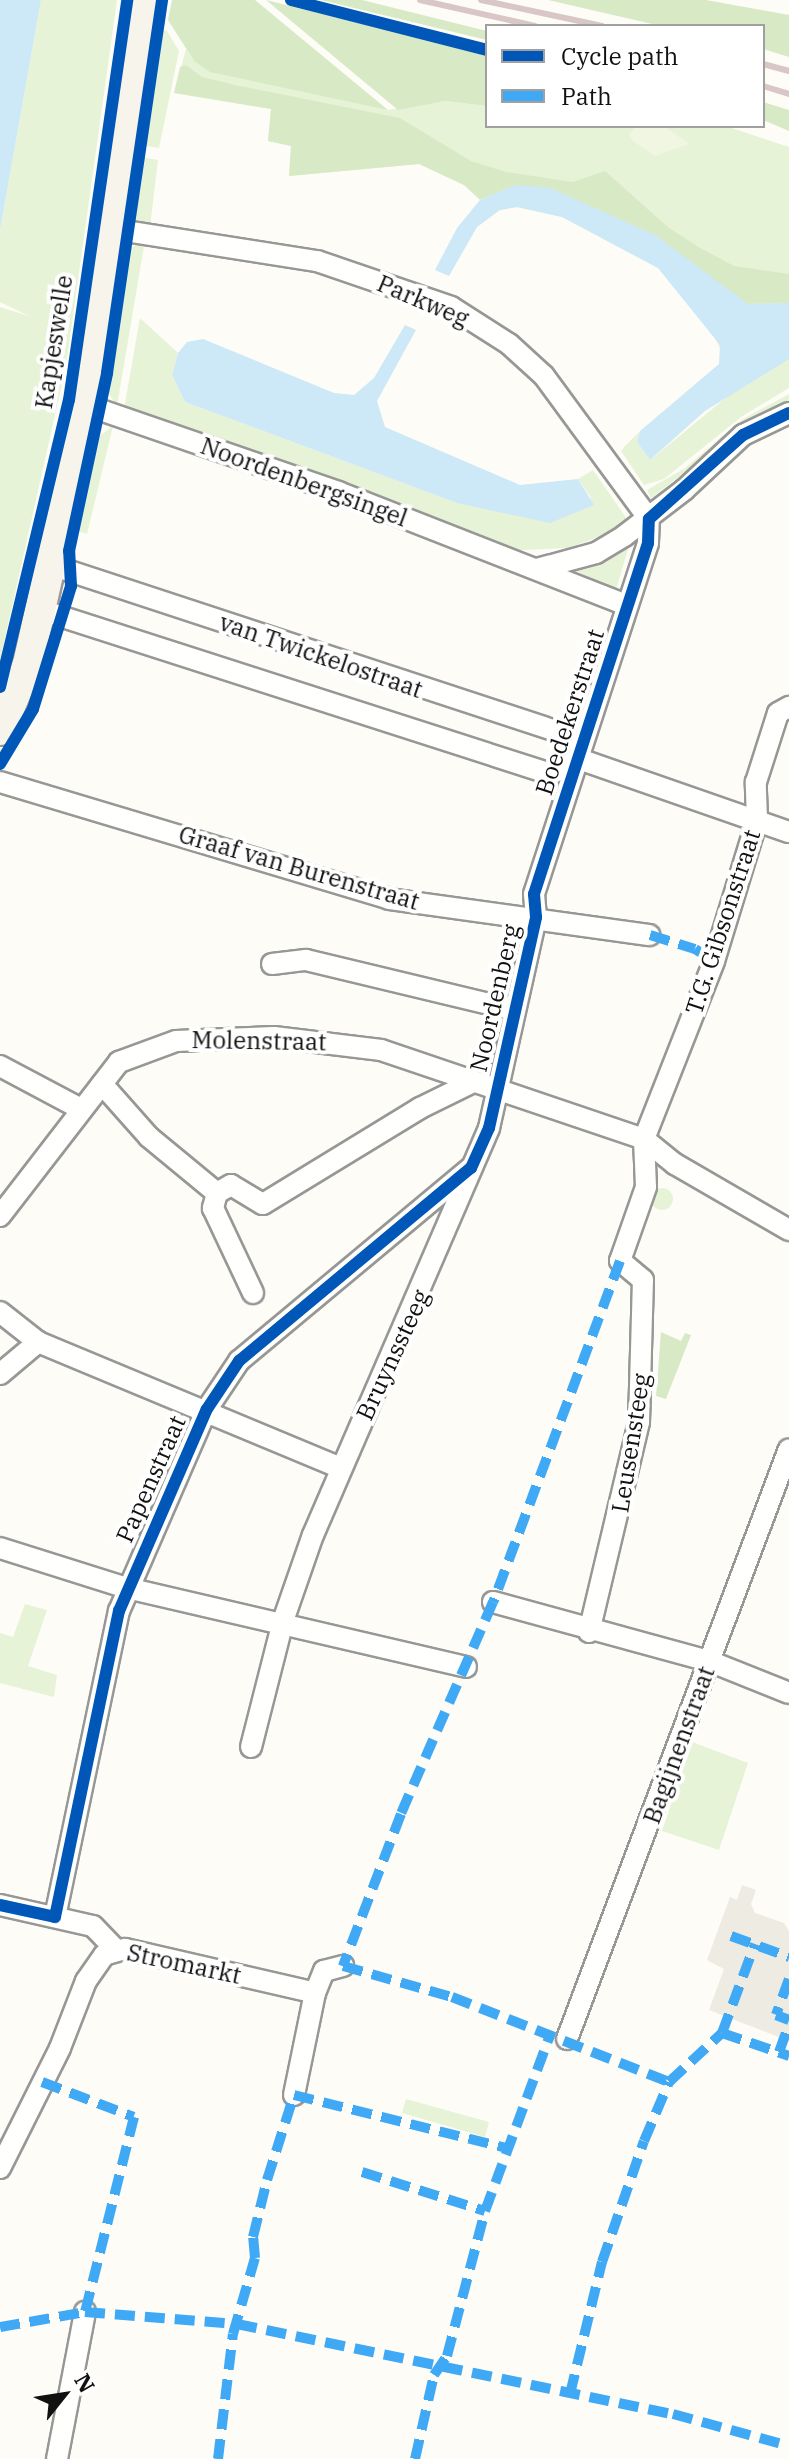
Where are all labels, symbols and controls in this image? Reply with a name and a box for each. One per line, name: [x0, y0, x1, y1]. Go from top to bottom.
legend: [485, 24, 765, 128]
text: Cycle path: [561, 40, 678, 72]
text: Path: [561, 80, 612, 112]
street label: Parkweg: [373, 269, 473, 333]
street label: Kapjeswelle: [29, 273, 79, 411]
street label: Noordenbergsingel: [197, 431, 411, 533]
street label: van Twickelostraat: [216, 608, 426, 704]
street label: Boedekerstraat: [530, 625, 610, 799]
street label: Graaf van Burenstraat: [175, 820, 423, 916]
street label: T.G. Gibsonstraat: [680, 826, 766, 1018]
street label: Noordenberg: [464, 921, 526, 1075]
street label: Molenstraat: [191, 1025, 327, 1057]
street label: Bruynssteeg: [350, 1285, 436, 1425]
street label: Leusensteeg: [606, 1371, 656, 1515]
street label: Papenstraat: [110, 1411, 192, 1547]
street label: Bagijnenstraat: [637, 1662, 721, 1828]
street label: Stromarkt: [124, 1938, 244, 1990]
north arrow: [24, 2355, 104, 2435]
text: N: [68, 2368, 102, 2398]

